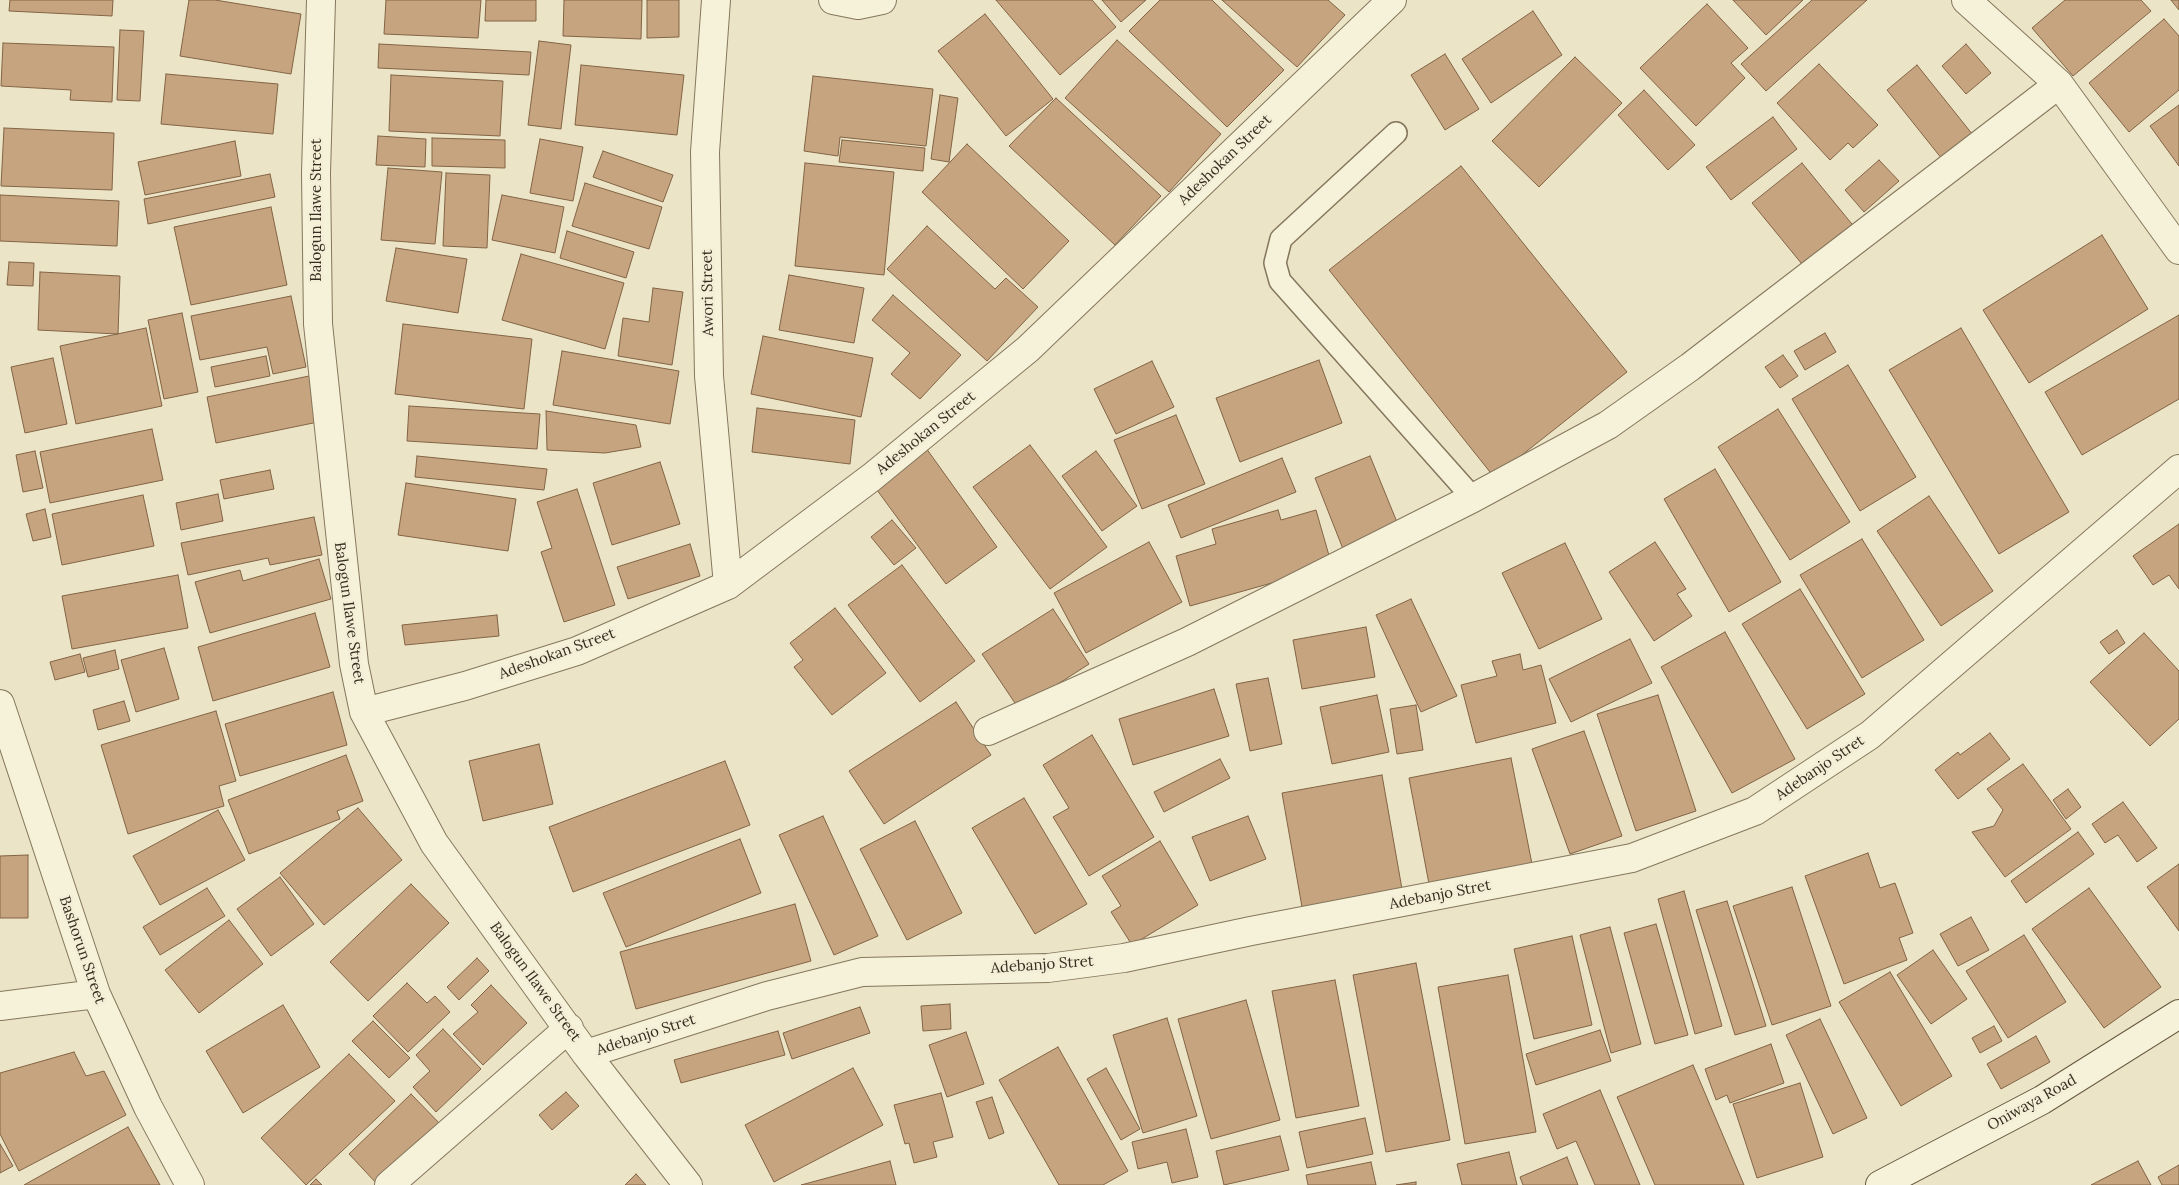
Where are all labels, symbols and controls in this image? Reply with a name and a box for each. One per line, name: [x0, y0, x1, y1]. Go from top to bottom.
street label: Adeshokan Street: [1175, 111, 1275, 209]
street label: Balogun Ilawe Street: [308, 138, 326, 282]
street label: Awori Street: [698, 249, 718, 337]
street label: Adeshokan Street: [873, 387, 979, 479]
street label: Balogun Ilawe Street: [330, 541, 368, 685]
street label: Adeshokan Street: [496, 625, 618, 683]
street label: Adebanjo Stret: [1772, 732, 1868, 804]
street label: Adebanjo Stret: [1388, 876, 1492, 914]
street label: Bashorun Street: [55, 894, 109, 1006]
street label: Balogun Ilawe Street: [486, 919, 584, 1045]
street label: Adebanjo Stret: [990, 952, 1094, 978]
street label: Adebanjo Stret: [594, 1011, 698, 1059]
street label: Oniwaya Road: [1984, 1071, 2080, 1135]

